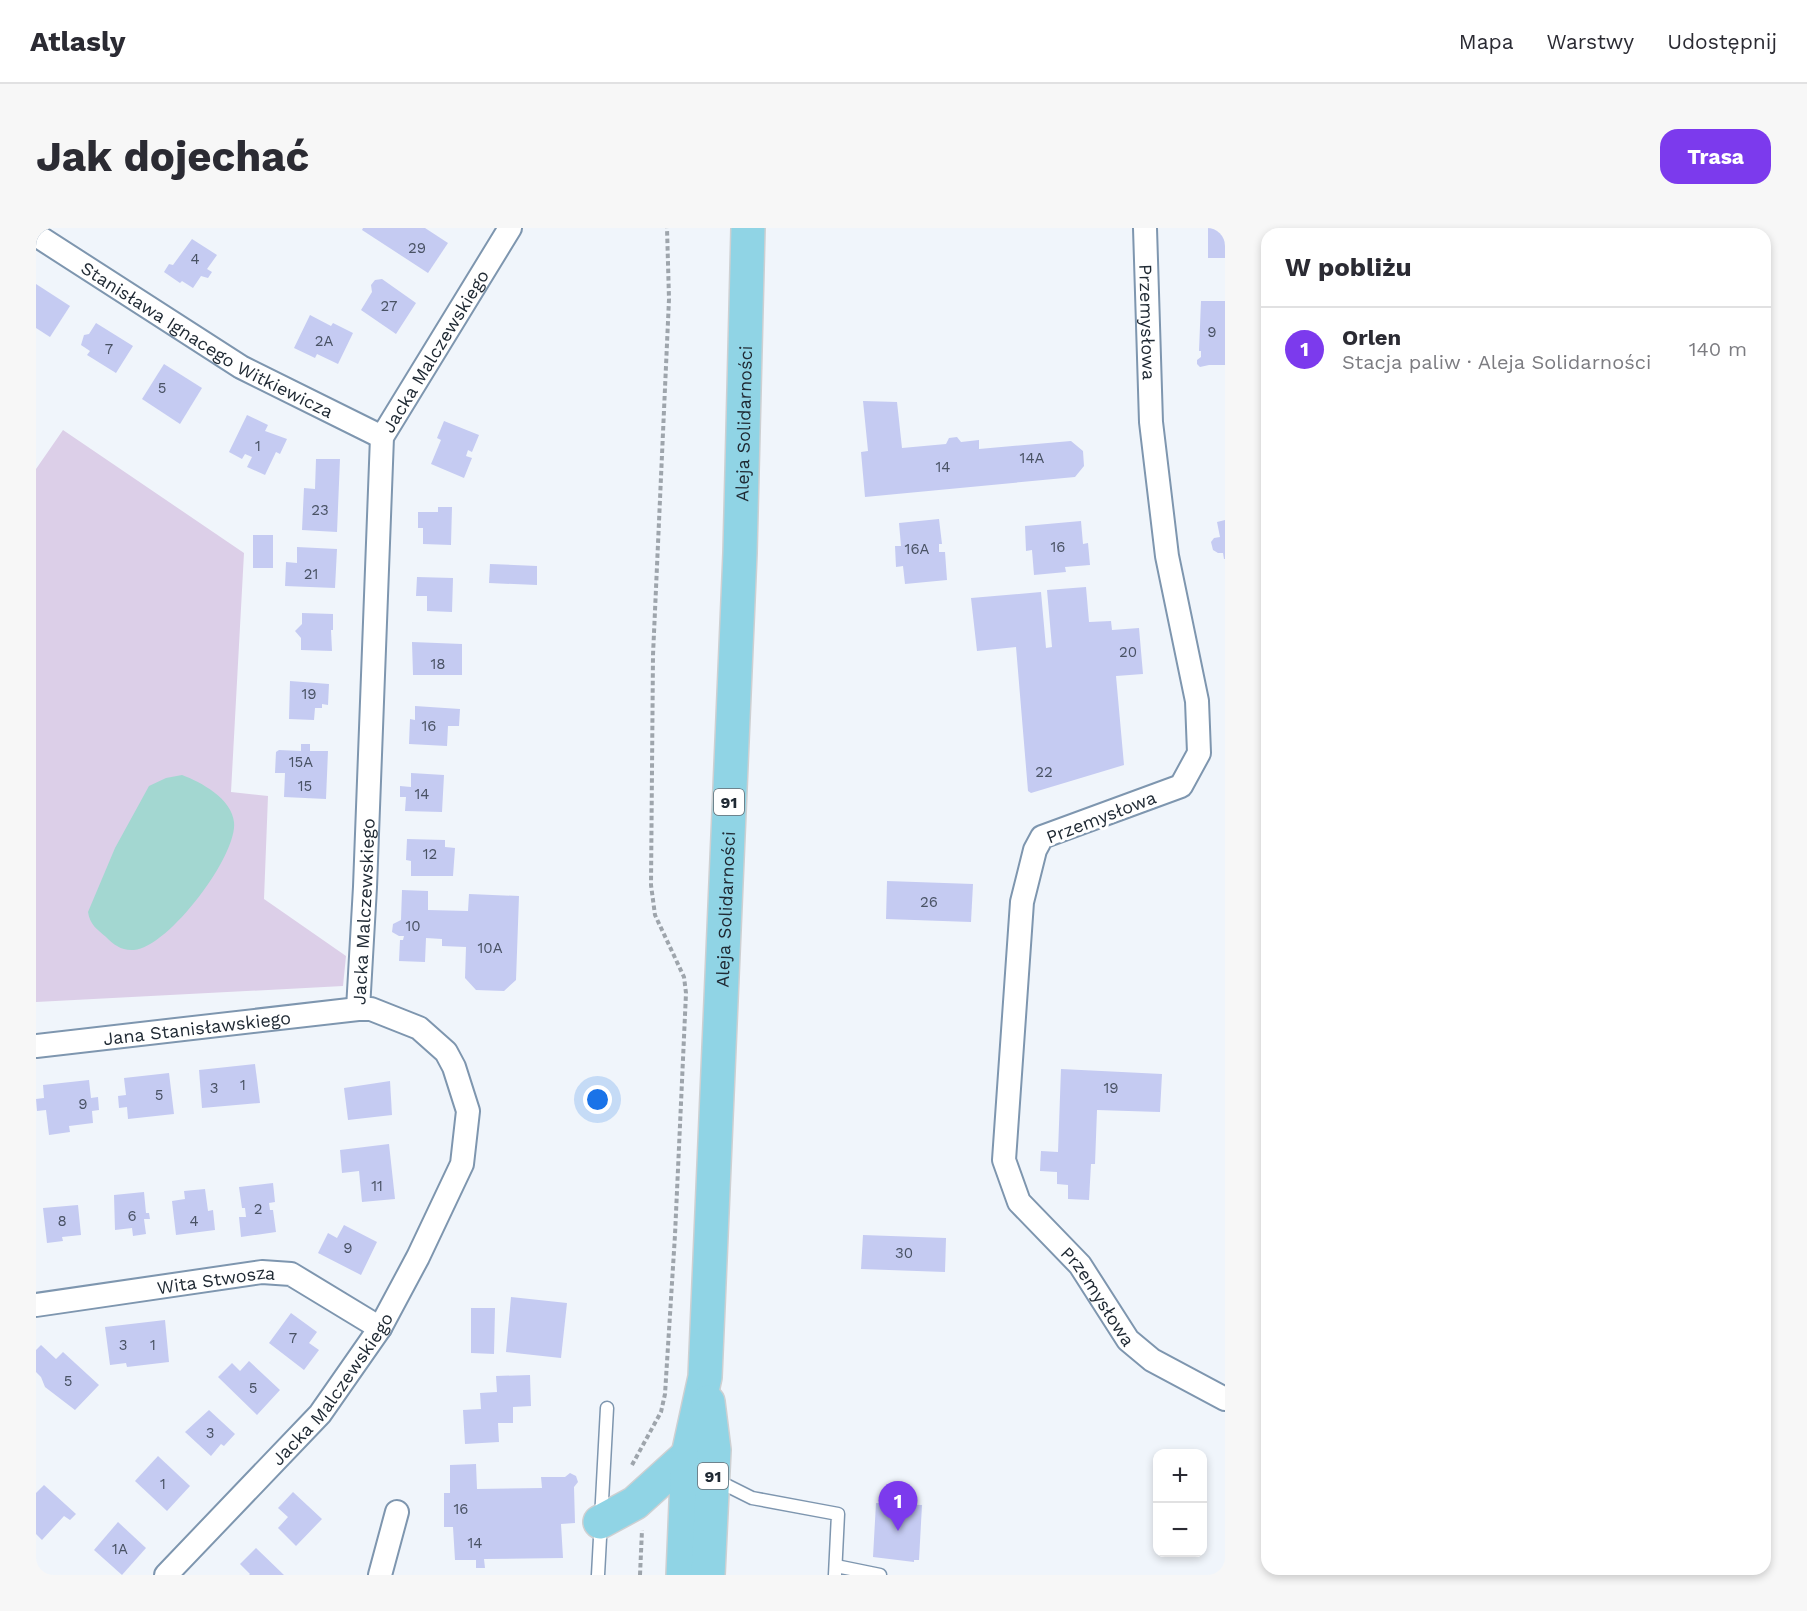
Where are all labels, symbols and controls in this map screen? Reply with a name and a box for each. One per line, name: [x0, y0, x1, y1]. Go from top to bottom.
text: Atlasly: [30, 25, 125, 58]
text: Mapa: [1459, 29, 1514, 54]
text: Warstwy: [1547, 29, 1634, 54]
text: Udostępnij: [1667, 29, 1777, 54]
button: Trasa: [1660, 129, 1771, 184]
text: Jak dojechać: [36, 132, 309, 181]
house number: 29: [408, 239, 426, 257]
house number: 4: [190, 250, 200, 268]
text: W pobliżu: [1285, 252, 1412, 282]
street label: Stanisława Ignacego Witkiewicza: [78, 257, 337, 422]
street label: Przemysłowa: [1136, 264, 1160, 380]
street label: Jacka Malczewskiego: [377, 266, 493, 436]
house number: 27: [381, 297, 397, 315]
house number: 9: [1207, 323, 1217, 341]
text: Orlen: [1342, 325, 1401, 350]
house number: 2A: [315, 332, 333, 350]
text: 1: [1300, 337, 1309, 361]
text: 140 m: [1689, 337, 1747, 361]
house number: 7: [105, 340, 113, 358]
street label: Aleja Solidarności: [731, 345, 756, 502]
text: Stacja paliw · Aleja Solidarności: [1342, 350, 1651, 374]
house number: 5: [158, 379, 166, 397]
house number: 1: [255, 437, 261, 455]
house number: 14A: [1020, 449, 1045, 467]
house number: 14: [935, 458, 951, 476]
house number: 23: [311, 501, 329, 519]
house number: 16: [1051, 538, 1065, 556]
house number: 16A: [905, 540, 930, 558]
house number: 21: [304, 565, 318, 583]
house number: 20: [1119, 643, 1137, 661]
house number: 18: [430, 655, 446, 673]
house number: 19: [301, 685, 317, 703]
house number: 16: [422, 717, 436, 735]
house number: 15A: [289, 753, 313, 771]
house number: 22: [1035, 763, 1053, 781]
house number: 15: [298, 777, 312, 795]
house number: 14: [414, 785, 430, 803]
street label: Przemysłowa: [1043, 786, 1159, 848]
road number: 91: [714, 789, 744, 815]
street label: Jacka Malczewskiego: [348, 818, 378, 1005]
street label: Aleja Solidarności: [711, 831, 739, 988]
house number: 12: [423, 845, 437, 863]
house number: 26: [920, 893, 938, 911]
house number: 10: [405, 917, 421, 935]
house number: 10A: [477, 939, 503, 957]
street label: Jana Stanisławskiego: [102, 1006, 292, 1049]
house number: 1: [240, 1076, 246, 1094]
house number: 3: [210, 1079, 218, 1097]
house number: 19: [1103, 1079, 1119, 1097]
your location: [583, 1085, 612, 1114]
house number: 5: [155, 1086, 163, 1104]
house number: 9: [78, 1095, 88, 1113]
house number: 11: [371, 1177, 383, 1195]
house number: 2: [254, 1200, 262, 1218]
house number: 6: [127, 1207, 137, 1225]
house number: 8: [57, 1212, 67, 1230]
house number: 4: [189, 1212, 199, 1230]
house number: 9: [343, 1239, 353, 1257]
street label: Przemysłowa: [1057, 1242, 1139, 1350]
house number: 30: [895, 1244, 913, 1262]
street label: Wita Stwosza: [155, 1261, 276, 1298]
street label: Jacka Malczewskiego: [267, 1309, 397, 1469]
house number: 7: [289, 1329, 297, 1347]
house number: 3: [119, 1336, 127, 1354]
house number: 1: [150, 1336, 156, 1354]
house number: 5: [64, 1372, 72, 1390]
house number: 5: [249, 1379, 257, 1397]
house number: 3: [206, 1424, 214, 1442]
map controls: [1153, 1449, 1207, 1557]
button: +: [1153, 1449, 1207, 1503]
road number: 91: [698, 1463, 728, 1489]
house number: 1: [160, 1475, 166, 1493]
pin: 1: [878, 1482, 918, 1531]
house number: 16: [454, 1500, 468, 1518]
button: −: [1153, 1503, 1207, 1557]
house number: 14: [467, 1534, 483, 1552]
house number: 1A: [112, 1540, 128, 1558]

